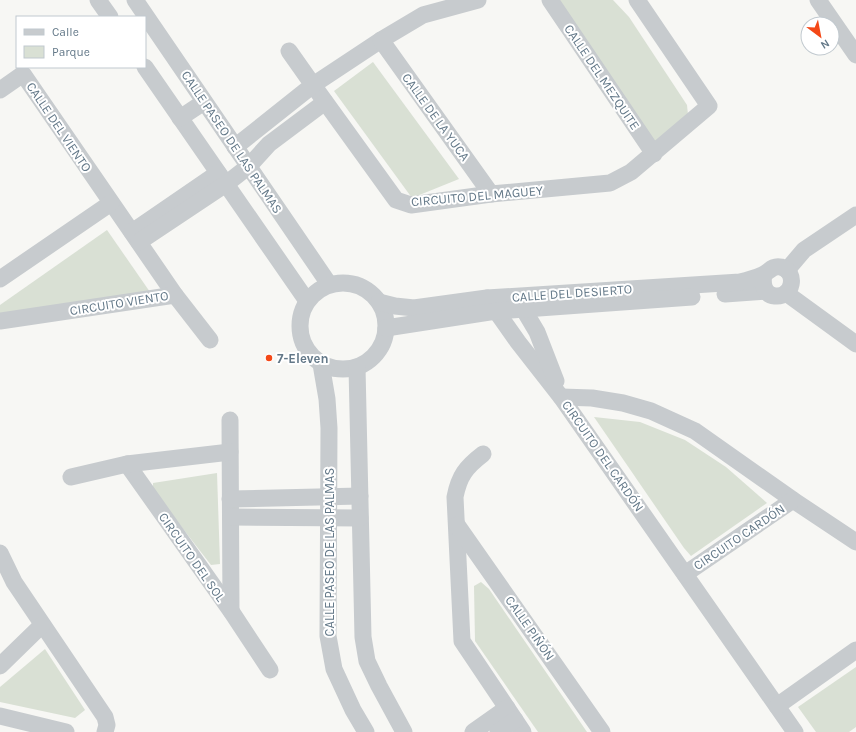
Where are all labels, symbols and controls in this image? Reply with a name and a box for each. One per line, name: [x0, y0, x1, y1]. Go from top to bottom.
legend: [16, 16, 146, 68]
north arrow: [800, 16, 840, 56]
street label: CALLE DEL MEZQUITE: [561, 22, 643, 132]
text: Calle: [52, 25, 79, 39]
text: N: [818, 36, 832, 52]
text: Parque: [52, 45, 90, 59]
street label: CALLE PASEO DE LAS PALMAS: [179, 68, 285, 216]
street label: CALLE DE LA YUCA: [399, 70, 473, 164]
street label: CALLE DEL VIENTO: [23, 79, 95, 175]
street label: CIRCUITO DEL MAGUEY: [410, 183, 544, 209]
street label: CALLE DEL DESIERTO: [511, 281, 633, 305]
street label: CIRCUITO VIENTO: [69, 288, 169, 318]
place label: 7-Eleven: [277, 351, 329, 366]
marker: 7-Eleven: [264, 353, 274, 363]
street label: CIRCUITO DEL CARDÓN: [559, 397, 648, 514]
street label: CALLE PASEO DE LAS PALMAS: [322, 468, 337, 636]
street label: CIRCUITO CARDÓN: [690, 500, 788, 573]
street label: CIRCUITO DEL SOL: [156, 510, 228, 604]
street label: CALLE PIÑÓN: [502, 592, 558, 663]

